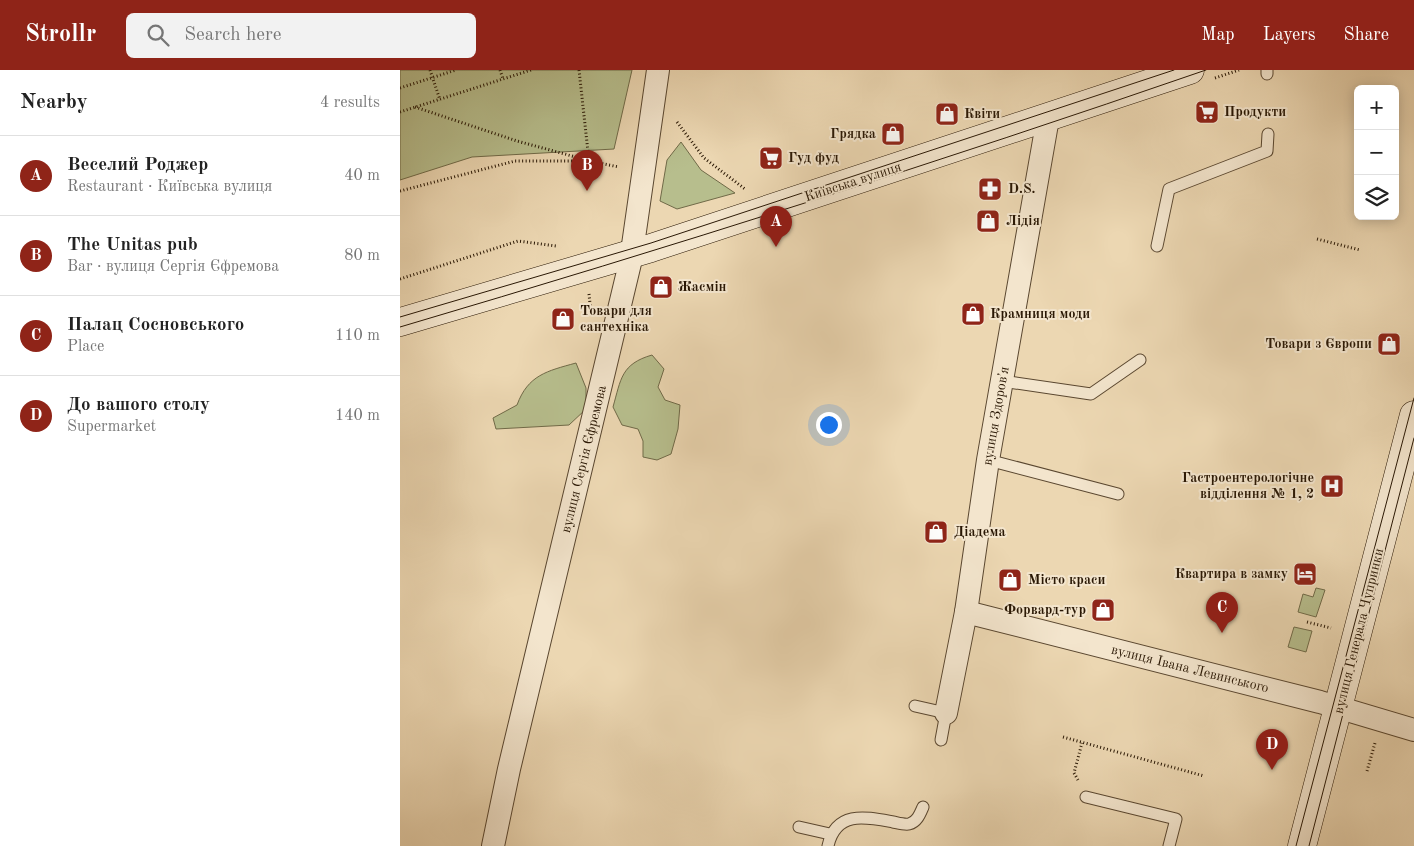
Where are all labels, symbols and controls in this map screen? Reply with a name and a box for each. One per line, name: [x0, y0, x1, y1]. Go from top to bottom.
search box: [126, 13, 476, 58]
icon: search: [144, 21, 172, 49]
text: Strollr: [25, 23, 96, 47]
text: Search here: [184, 26, 282, 45]
text: Map: [1201, 26, 1235, 44]
text: Layers: [1263, 26, 1315, 44]
text: Share: [1343, 26, 1389, 44]
map controls: [1354, 85, 1399, 220]
button: +: [1354, 85, 1399, 130]
text: Nearby: [20, 92, 88, 113]
text: 4 results: [320, 95, 380, 111]
supermarket icon: Продукти: [1194, 99, 1220, 125]
shop icon: Квіти: [934, 101, 960, 127]
place label: Продукти: [1224, 105, 1286, 119]
place label: Квіти: [964, 107, 1000, 121]
shop icon: Грядка: [880, 121, 906, 147]
place label: Грядка: [830, 127, 876, 141]
button: −: [1354, 130, 1399, 175]
supermarket icon: Гуд фуд: [758, 145, 784, 171]
pin: B: [571, 150, 603, 191]
place label: Гуд фуд: [788, 151, 839, 166]
text: Веселий Роджер: [67, 156, 208, 175]
street label: Київська вулиця: [803, 160, 903, 204]
text: A: [30, 168, 42, 184]
text: 40 m: [344, 168, 380, 184]
button: layers: [1354, 175, 1399, 220]
pharmacy icon: D.S.: [977, 176, 1003, 202]
text: Restaurant · Київська вулиця: [67, 179, 272, 195]
place label: D.S.: [1008, 182, 1036, 196]
pin: A: [760, 206, 792, 247]
shop icon: Лідія: [975, 208, 1001, 234]
place label: Лідія: [1006, 214, 1040, 228]
text: The Unitas pub: [67, 236, 198, 255]
text: B: [30, 248, 42, 264]
text: 80 m: [344, 248, 380, 264]
text: Bar · вулиця Сергія Єфремова: [67, 259, 279, 275]
shop icon: Жасмін: [648, 274, 674, 300]
place label: Жасмін: [678, 280, 727, 294]
shop icon: Крамниця моди: [960, 301, 986, 327]
place label: Товари для сантехніка: [580, 304, 652, 334]
shop icon: Товари для сантехніка: [550, 306, 576, 332]
place label: Крамниця моди: [990, 307, 1090, 321]
text: Палац Сосновського: [67, 316, 244, 335]
text: C: [31, 328, 41, 344]
text: 110 m: [335, 328, 380, 344]
shop icon: Товари з Європи: [1376, 331, 1402, 357]
place label: Товари з Європи: [1265, 337, 1372, 351]
text: Place: [67, 339, 104, 355]
street label: вулиця Здоровʼя: [980, 365, 1012, 467]
street label: вулиця Сергія Єфремова: [559, 384, 610, 534]
text: До вашого столу: [67, 396, 210, 415]
text: D: [30, 408, 42, 424]
text: 140 m: [335, 408, 380, 424]
your location: [816, 412, 842, 438]
text: Supermarket: [67, 419, 156, 435]
place label: Гастроентерологічне відділення № 1, 2: [1182, 471, 1314, 501]
hospital icon: Гастроентерологічне відділення № 1, 2: [1319, 473, 1345, 499]
shop icon: Діадема: [923, 519, 949, 545]
place label: Діадема: [954, 525, 1006, 539]
street label: вулиця Генерала Чупринки: [1332, 547, 1386, 715]
hotel icon: Квартира в замку: [1292, 561, 1318, 587]
shop icon: Місто краси: [997, 567, 1023, 593]
place label: Квартира в замку: [1175, 567, 1288, 581]
place label: Місто краси: [1028, 573, 1106, 587]
pin: C: [1206, 592, 1238, 633]
shop icon: Форвард-тур: [1090, 597, 1116, 623]
place label: Форвард-тур: [1004, 603, 1086, 617]
street label: вулиця Івана Левинського: [1110, 643, 1270, 695]
pin: D: [1256, 729, 1288, 770]

